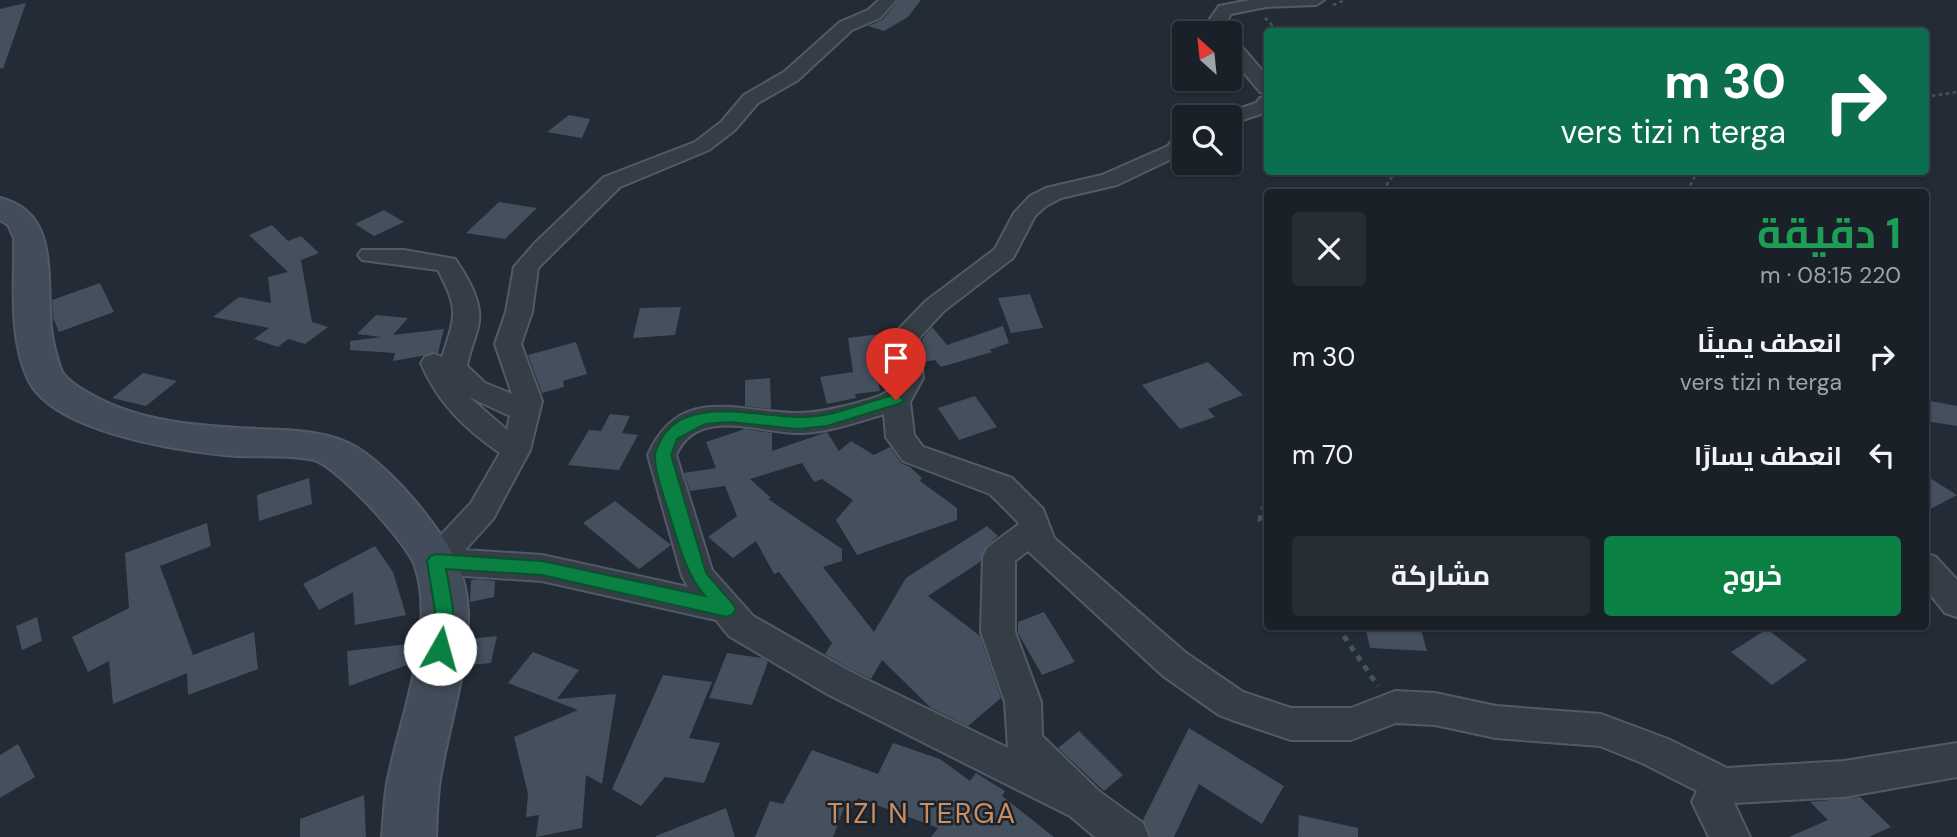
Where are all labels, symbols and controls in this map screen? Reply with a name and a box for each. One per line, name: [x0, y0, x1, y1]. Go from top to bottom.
north arrow: [1172, 21, 1242, 91]
map controls: [1172, 21, 1242, 175]
text: 30 m: [1664, 49, 1786, 113]
icon: right: [1810, 56, 1901, 147]
button: search: [1172, 105, 1242, 175]
text: vers tizi n terga: [1560, 111, 1786, 153]
text: 1 دقيقة: [1757, 206, 1901, 261]
button: close: [1292, 212, 1366, 286]
text: 220 m · 08:15: [1760, 260, 1901, 290]
text: انعطف يمينًا: [1697, 326, 1842, 360]
pin: [866, 328, 926, 400]
icon: right: [1863, 338, 1901, 376]
icon: arrive: [877, 339, 915, 377]
text: 30 m: [1292, 340, 1355, 374]
text: vers tizi n terga: [1680, 367, 1842, 397]
icon: left: [1863, 436, 1901, 474]
text: 70 m: [1292, 438, 1353, 472]
text: انعطف يسارًا: [1694, 439, 1842, 473]
button: مشاركة: [1292, 536, 1590, 616]
button: خروج: [1604, 536, 1901, 616]
position arrow: [403, 612, 477, 686]
district label: TIZI N TERGA: [827, 795, 1017, 832]

